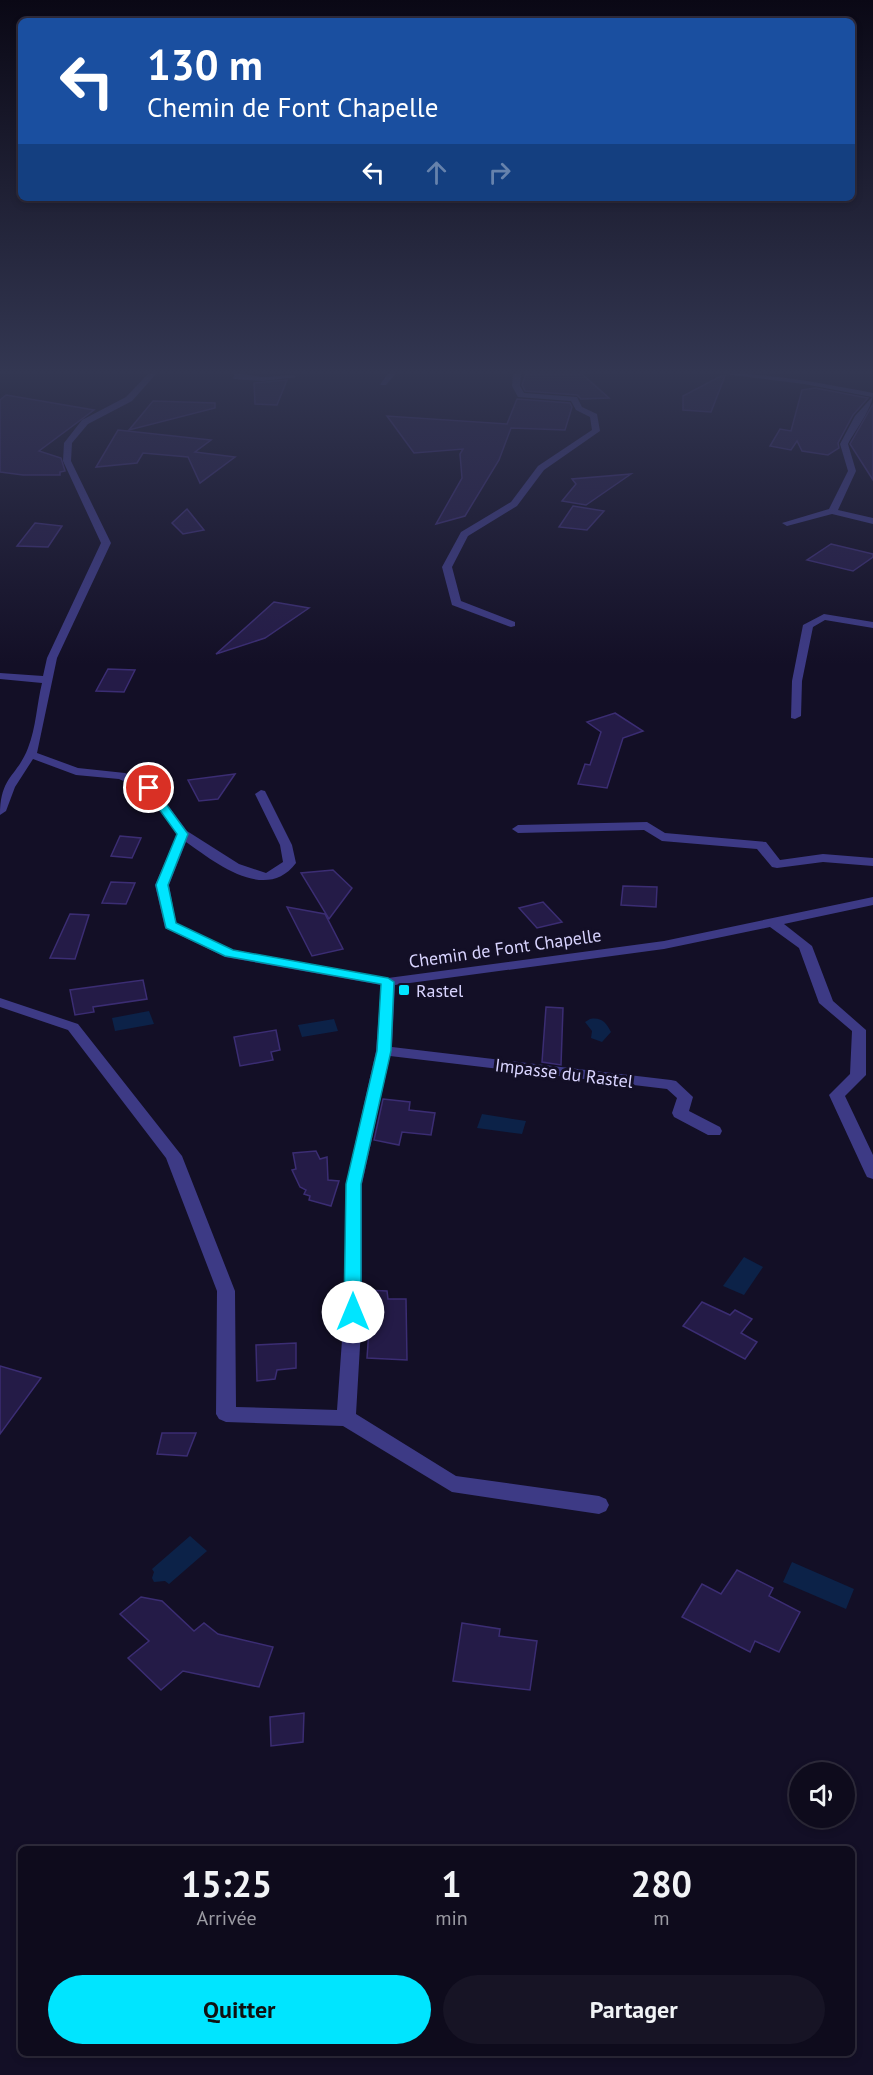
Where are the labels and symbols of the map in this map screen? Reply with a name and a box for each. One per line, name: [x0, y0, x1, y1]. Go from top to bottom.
pin: [123, 762, 174, 813]
street label: Chemin de Font Chapelle: [407, 923, 603, 973]
place label: Rastel: [416, 979, 464, 1002]
marker: Rastel: [397, 983, 411, 997]
street label: Impasse du Rastel: [494, 1053, 635, 1093]
position arrow: [321, 1280, 385, 1344]

